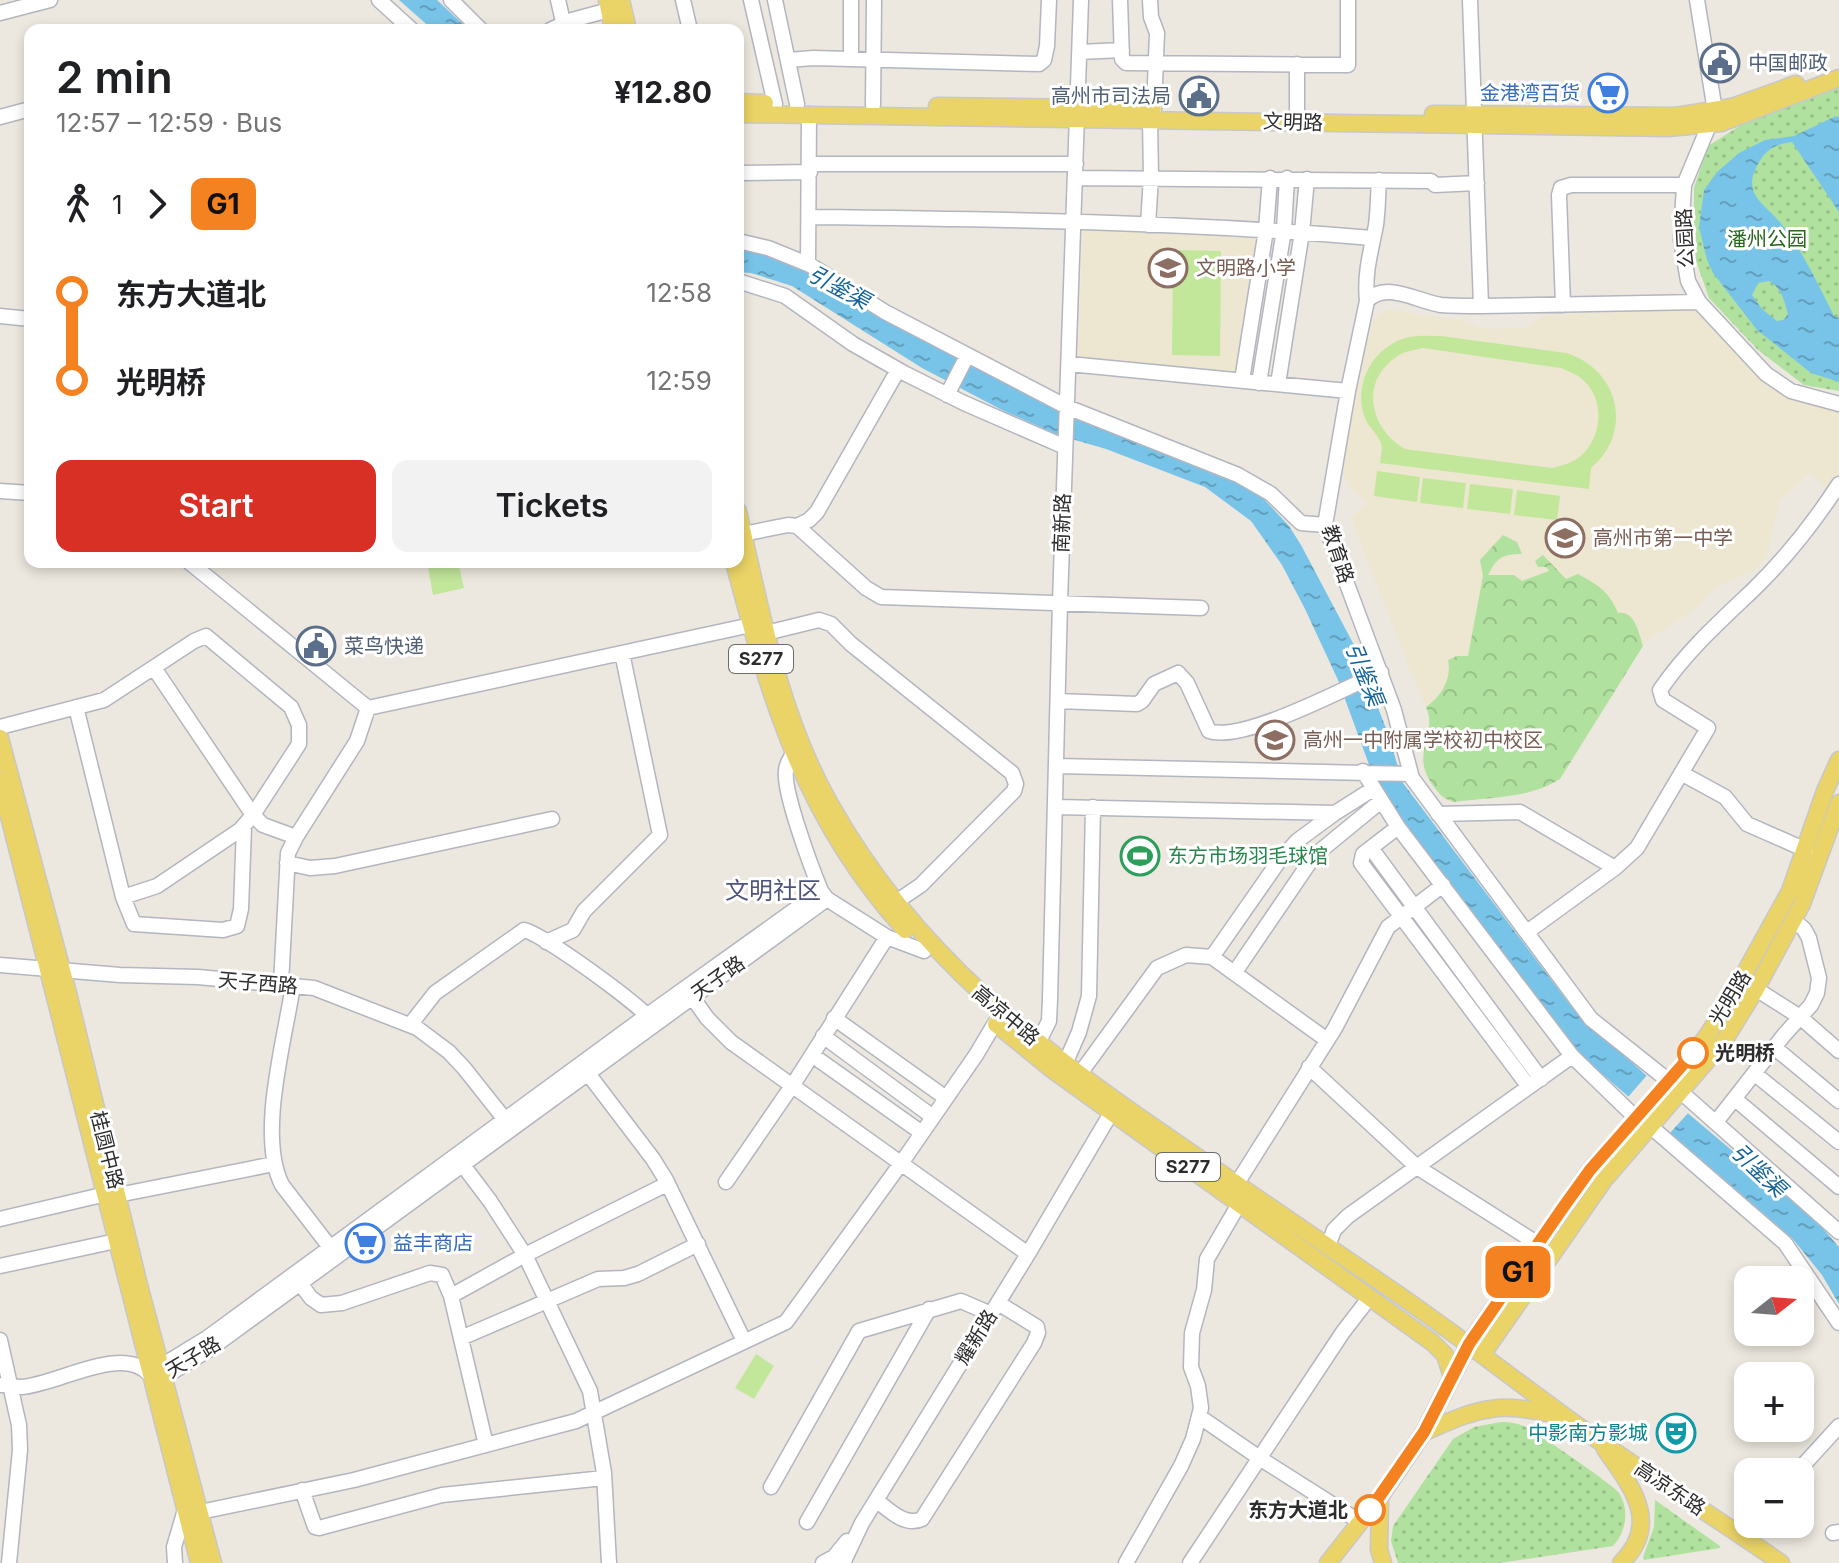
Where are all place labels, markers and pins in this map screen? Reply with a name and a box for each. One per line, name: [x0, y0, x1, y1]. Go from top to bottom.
public building icon: 中国邮政: [1699, 42, 1741, 84]
place label: 中国邮政: [1748, 51, 1828, 75]
supermarket icon: 金港湾百货: [1587, 72, 1629, 114]
public building icon: 高州市司法局: [1178, 75, 1220, 117]
place label: 金港湾百货: [1480, 81, 1580, 105]
place label: 高州市司法局: [1051, 84, 1171, 108]
school or university icon: 文明路小学: [1147, 247, 1189, 289]
place label: 文明路小学: [1196, 256, 1296, 280]
school or university icon: 高州市第一中学: [1544, 517, 1586, 559]
place label: 高州市第一中学: [1593, 526, 1733, 550]
public building icon: 菜鸟快递: [295, 625, 337, 667]
place label: 菜鸟快递: [344, 634, 424, 658]
school or university icon: 高州一中附属学校初中校区: [1254, 719, 1296, 761]
place label: 高州一中附属学校初中校区: [1303, 728, 1543, 752]
sports icon: 东方市场羽毛球馆: [1119, 835, 1161, 877]
place label: 东方市场羽毛球馆: [1168, 844, 1328, 868]
marker: 光明桥: [1678, 1038, 1708, 1068]
place label: 光明桥: [1715, 1041, 1775, 1065]
supermarket icon: 益丰商店: [344, 1222, 386, 1264]
place label: 益丰商店: [393, 1231, 473, 1255]
theatre icon: 中影南方影城: [1655, 1412, 1697, 1454]
place label: 中影南方影城: [1528, 1421, 1648, 1445]
marker: 东方大道北: [1355, 1495, 1385, 1525]
place label: 东方大道北: [1248, 1498, 1348, 1522]

